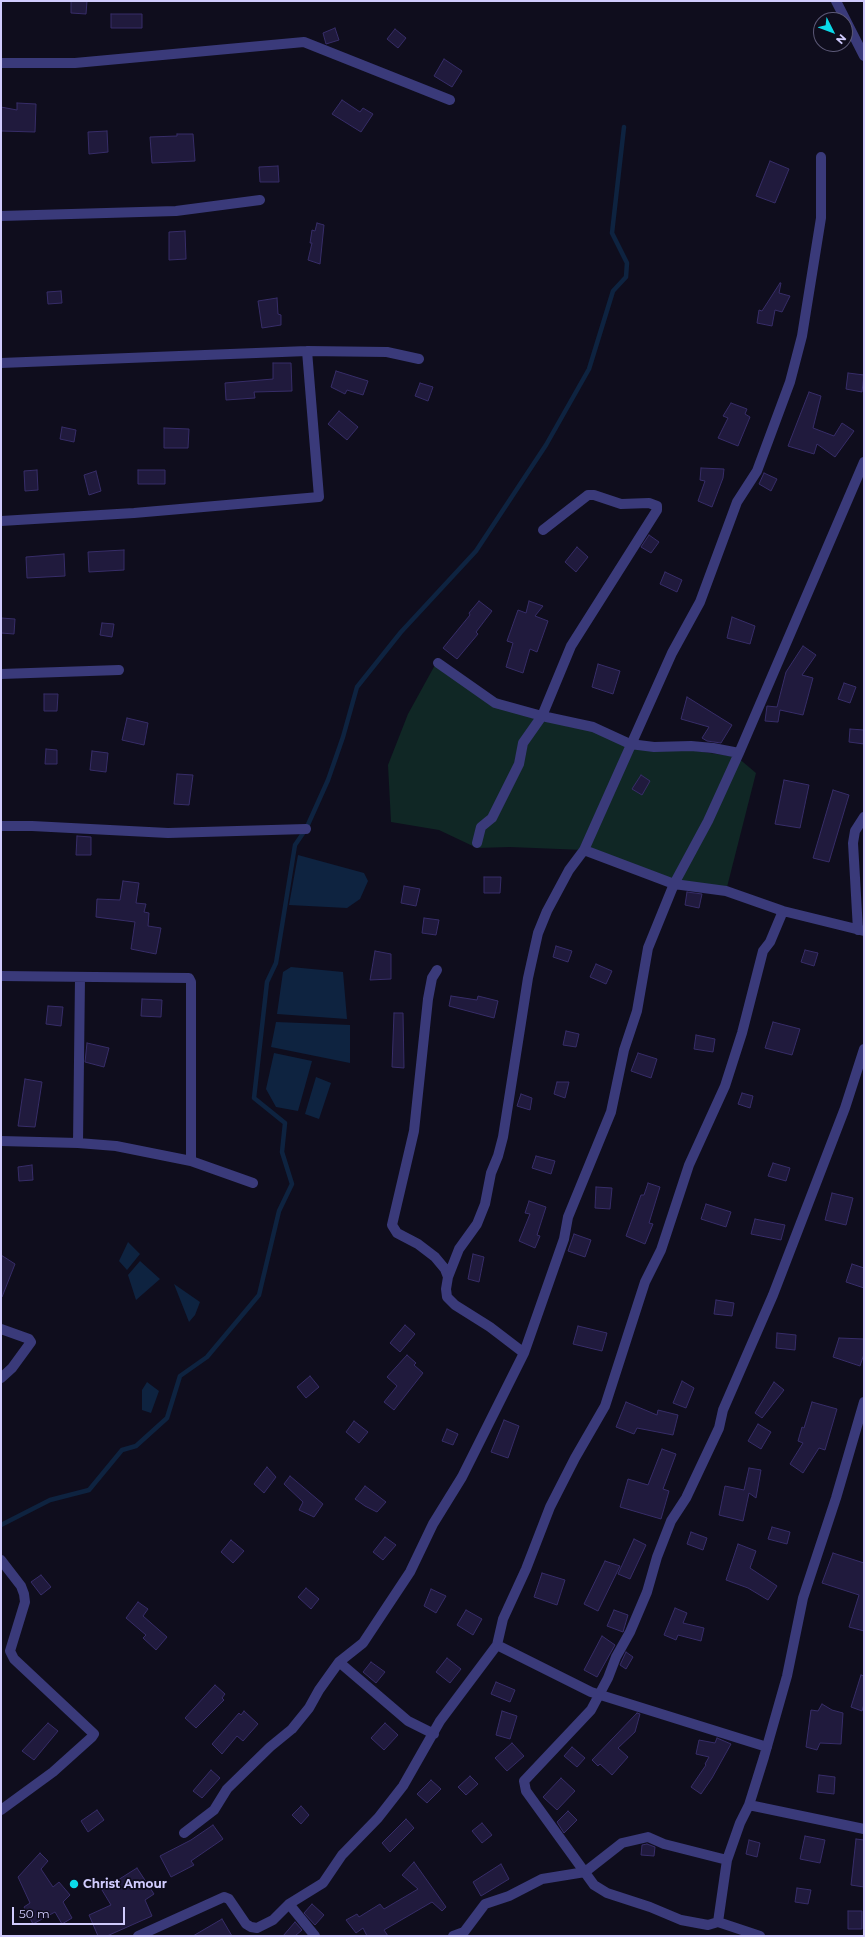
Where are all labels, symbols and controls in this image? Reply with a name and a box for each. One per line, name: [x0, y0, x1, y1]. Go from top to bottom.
north arrow: [813, 12, 853, 52]
text: N: [833, 31, 849, 47]
place label: Christ Amour: [83, 1877, 167, 1891]
marker: Christ Amour: [68, 1878, 80, 1890]
scale bar: [14, 1899, 127, 1925]
text: 50 m: [19, 1906, 50, 1921]

